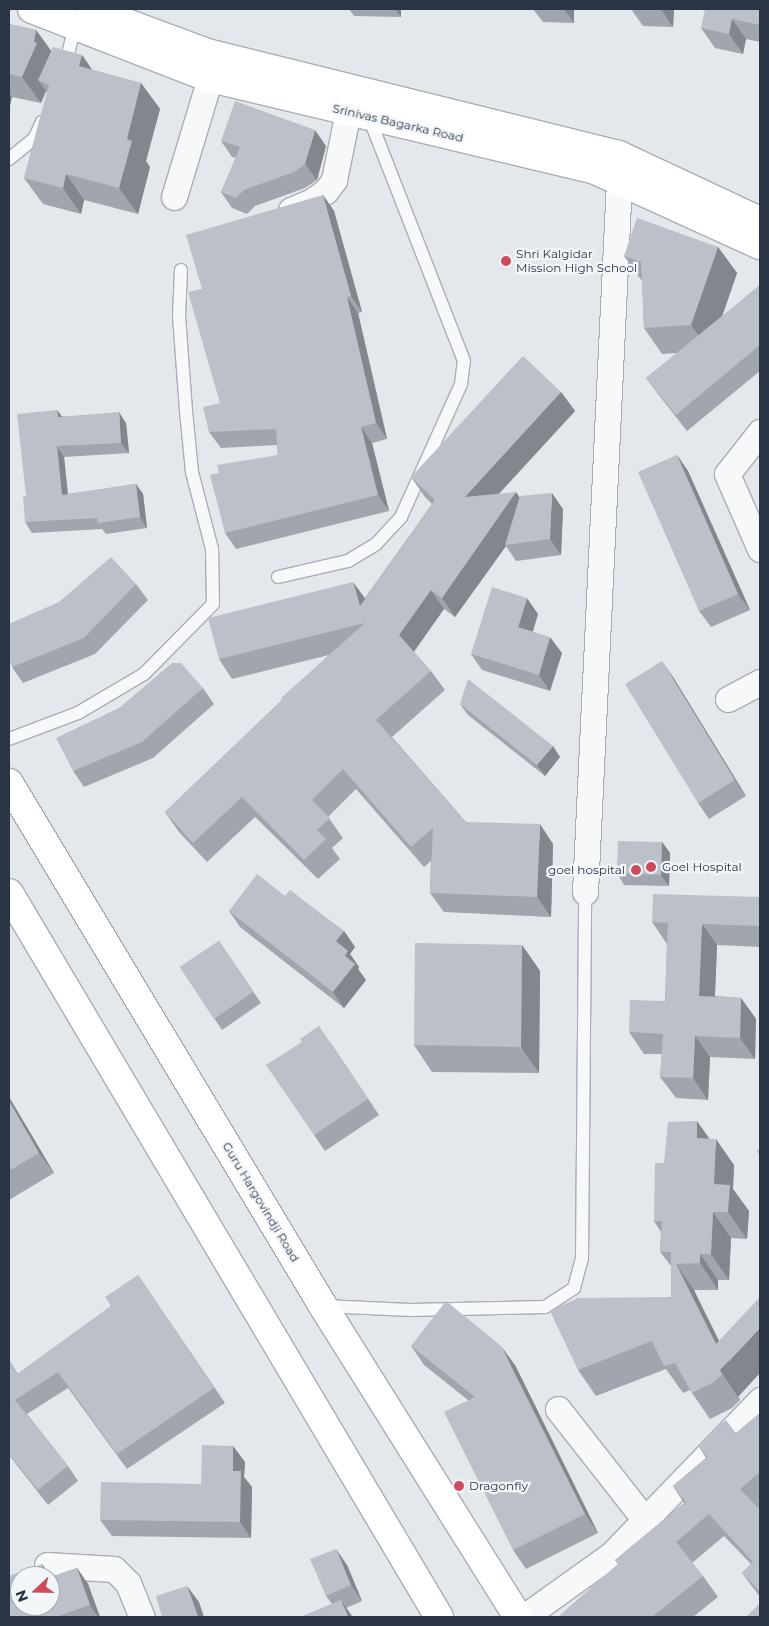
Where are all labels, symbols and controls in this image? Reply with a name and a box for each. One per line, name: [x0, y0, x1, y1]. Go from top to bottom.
street label: Srinivas Bagarka Road: [331, 101, 465, 145]
place label: Shri Kalgidar Mission High School: [516, 247, 637, 275]
marker: Shri Kalgidar Mission High School: [500, 255, 512, 267]
marker: Goel Hospital: [644, 860, 658, 874]
place label: Goel Hospital: [662, 860, 742, 874]
place label: goel hospital: [548, 863, 625, 877]
marker: goel hospital: [629, 863, 643, 877]
street label: Guru Hargovindji Road: [219, 1139, 303, 1265]
place label: Dragonfly: [469, 1479, 528, 1493]
marker: Dragonfly: [453, 1480, 465, 1492]
north arrow: [10, 1566, 60, 1616]
text: N: [12, 1588, 32, 1605]

